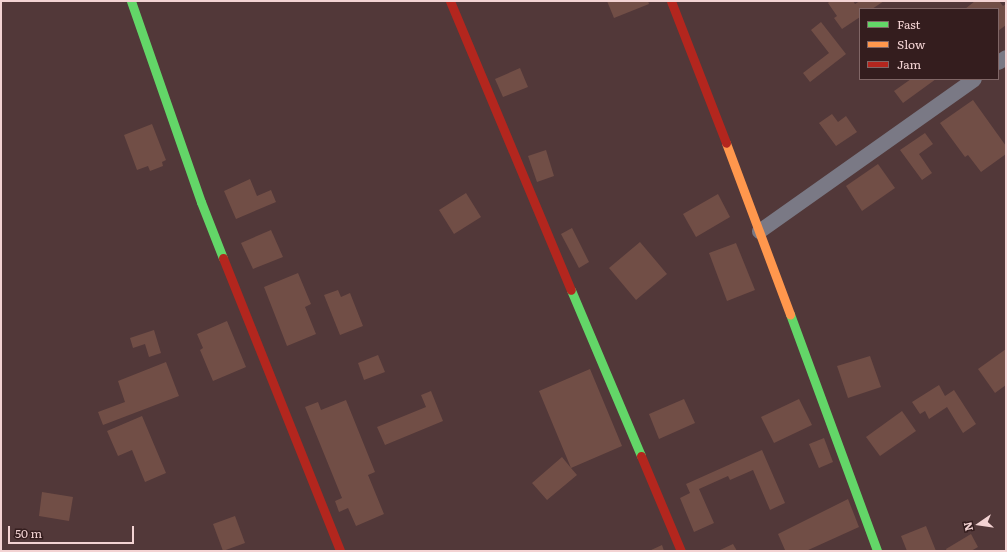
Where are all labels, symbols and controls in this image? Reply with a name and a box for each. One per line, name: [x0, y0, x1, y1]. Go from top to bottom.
legend: [859, 8, 999, 80]
text: Fast: [897, 15, 920, 33]
text: Slow: [897, 35, 925, 53]
text: Jam: [897, 55, 921, 73]
north arrow: [959, 504, 999, 544]
scale bar: [10, 518, 136, 544]
text: N: [958, 520, 976, 533]
text: 50 m: [15, 524, 42, 542]

